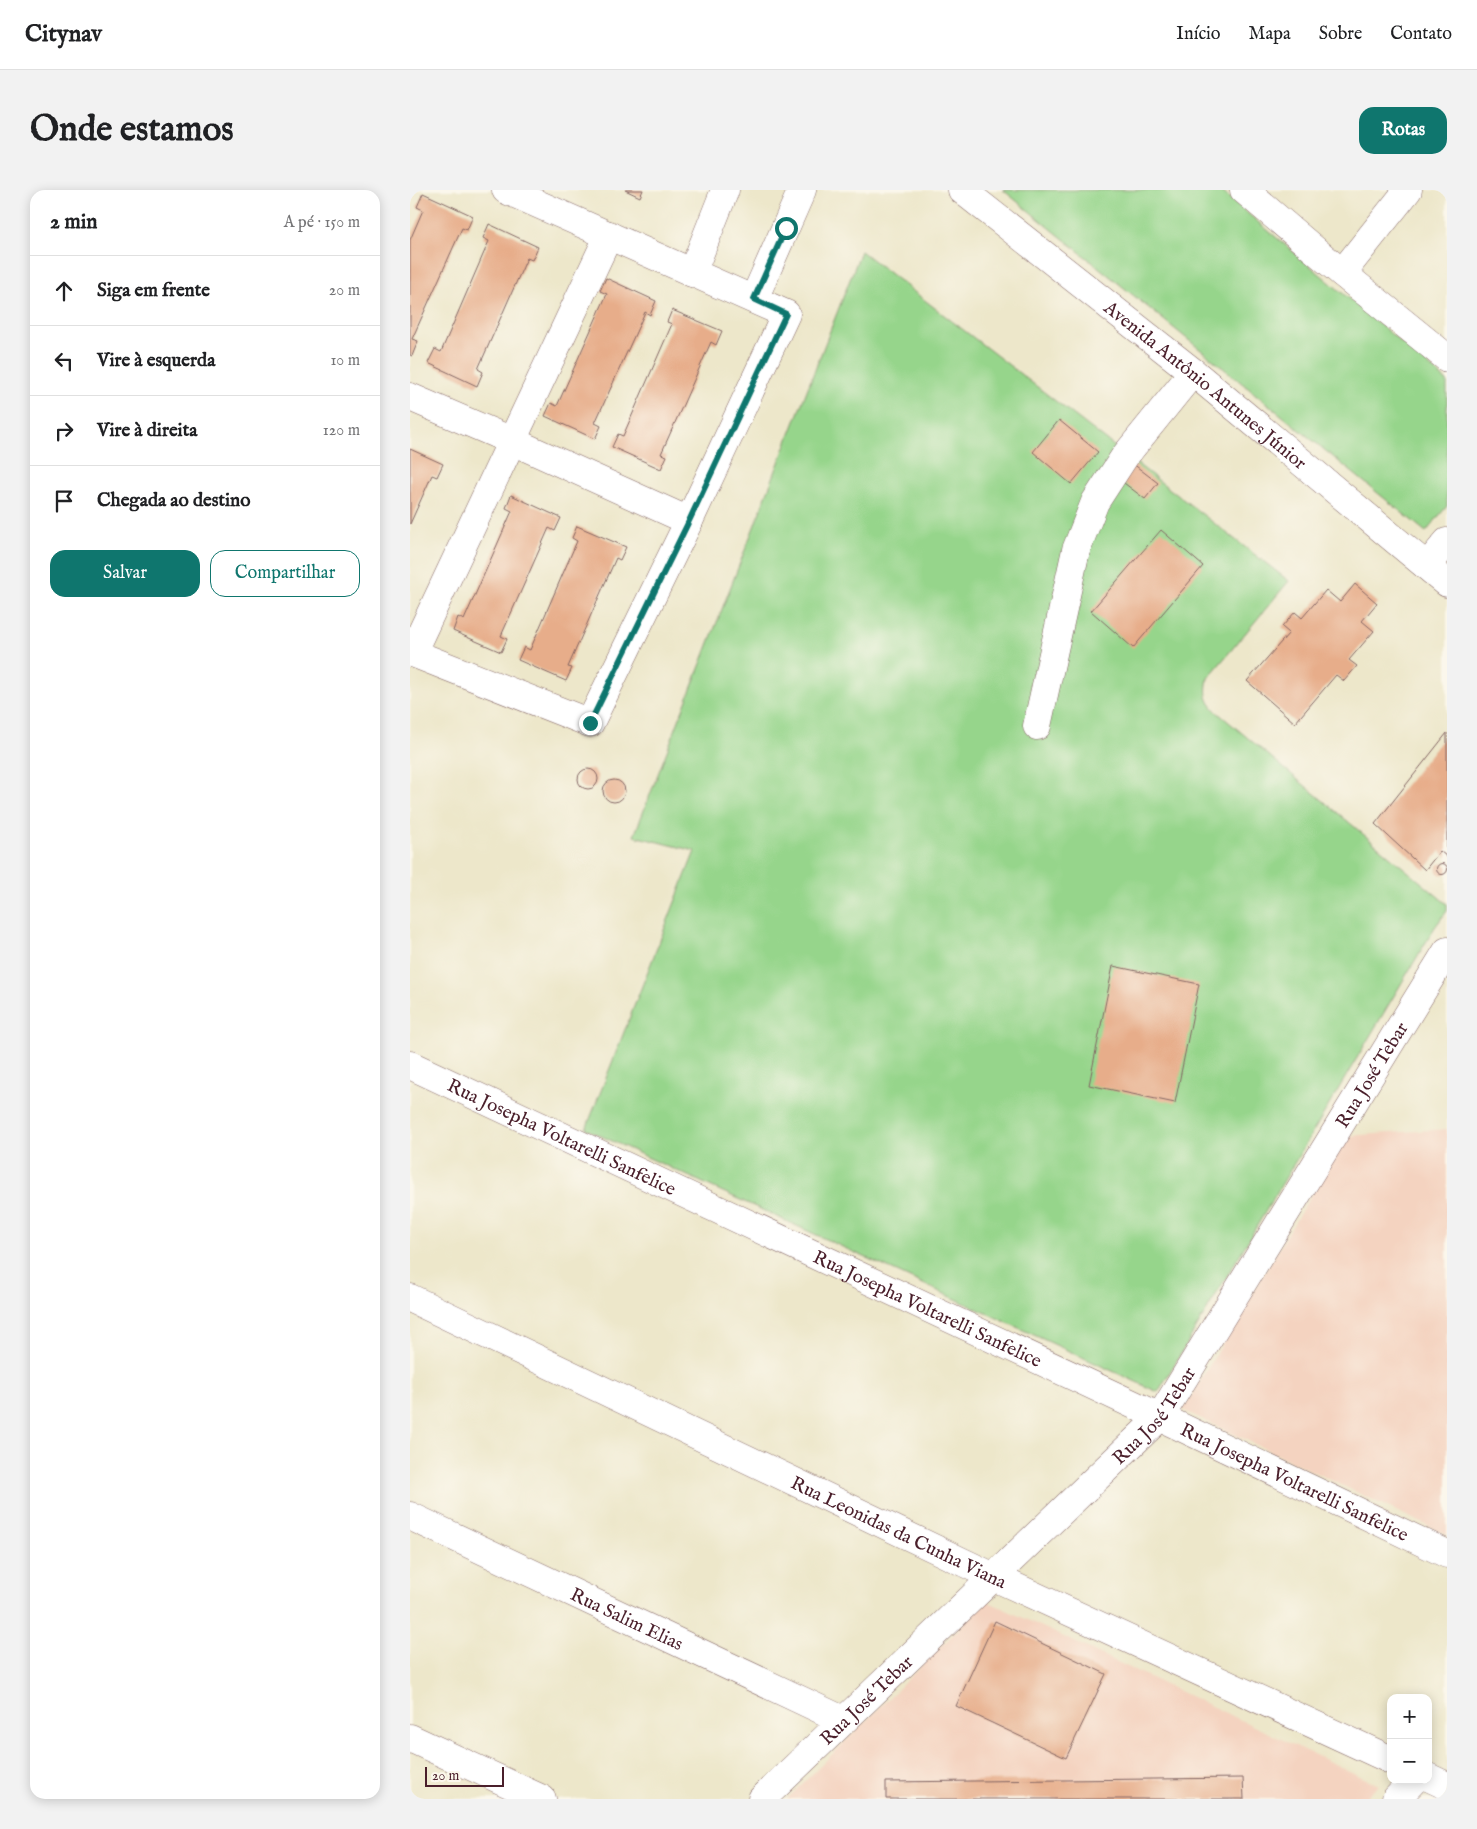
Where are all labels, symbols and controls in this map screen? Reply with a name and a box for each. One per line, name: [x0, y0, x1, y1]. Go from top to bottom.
text: Citynav: [25, 19, 102, 50]
text: Início: [1176, 23, 1221, 46]
text: Mapa: [1249, 23, 1291, 46]
text: Sobre: [1319, 23, 1362, 46]
text: Contato: [1390, 23, 1452, 46]
button: Rotas: [1359, 107, 1447, 154]
text: Onde estamos: [30, 108, 234, 153]
text: 2 min: [50, 209, 97, 236]
text: A pé · 150 m: [284, 213, 360, 233]
route start: [775, 217, 798, 240]
icon: ahead: [50, 277, 78, 305]
text: Siga em frente: [97, 279, 210, 303]
text: 20 m: [329, 281, 360, 301]
street label: Avenida Antônio Antunes Júnior: [1098, 296, 1311, 476]
icon: left: [50, 347, 78, 375]
text: Vire à esquerda: [97, 349, 215, 373]
text: 10 m: [330, 351, 360, 371]
icon: right: [50, 417, 78, 445]
text: Vire à direita: [97, 419, 197, 443]
text: 120 m: [323, 421, 360, 441]
icon: arrive: [50, 487, 78, 515]
text: Chegada ao destino: [97, 489, 250, 513]
button: Salvar: [50, 550, 200, 597]
button: Compartilhar: [210, 550, 360, 597]
route end: [579, 712, 602, 735]
street label: Rua José Tebar: [1331, 1018, 1414, 1133]
street label: Rua Josepha Voltarelli Sanfelice: [443, 1074, 680, 1202]
street label: Rua Josepha Voltarelli Sanfelice: [809, 1246, 1045, 1374]
street label: Rua José Tebar: [1108, 1363, 1202, 1470]
street label: Rua Josepha Voltarelli Sanfelice: [1176, 1419, 1412, 1548]
street label: Rua Leonidas da Cunha Viana: [786, 1472, 1011, 1595]
street label: Rua Salim Elias: [566, 1583, 687, 1657]
street label: Rua José Tebar: [816, 1651, 919, 1751]
map controls: [1387, 1694, 1432, 1784]
button: +: [1387, 1694, 1432, 1739]
button: −: [1387, 1739, 1432, 1784]
scale bar: [425, 1764, 504, 1787]
text: 20 m: [432, 1767, 459, 1785]

